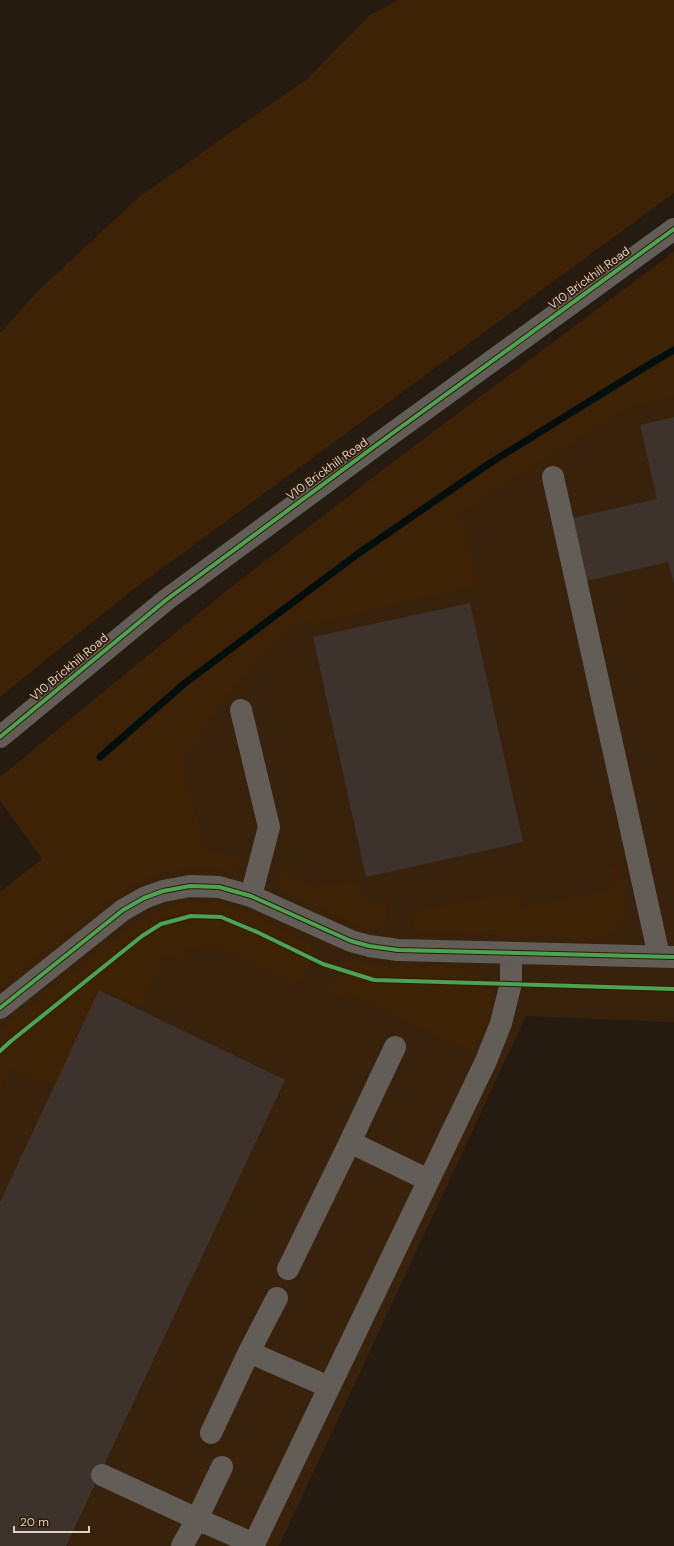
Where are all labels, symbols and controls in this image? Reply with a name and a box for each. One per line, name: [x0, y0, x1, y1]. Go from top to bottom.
street label: V10 Brickhill Road: [545, 243, 633, 313]
street label: V10 Brickhill Road: [283, 434, 371, 504]
street label: V10 Brickhill Road: [27, 630, 111, 704]
scale bar: [14, 1508, 89, 1534]
text: 20 m: [20, 1514, 49, 1530]

